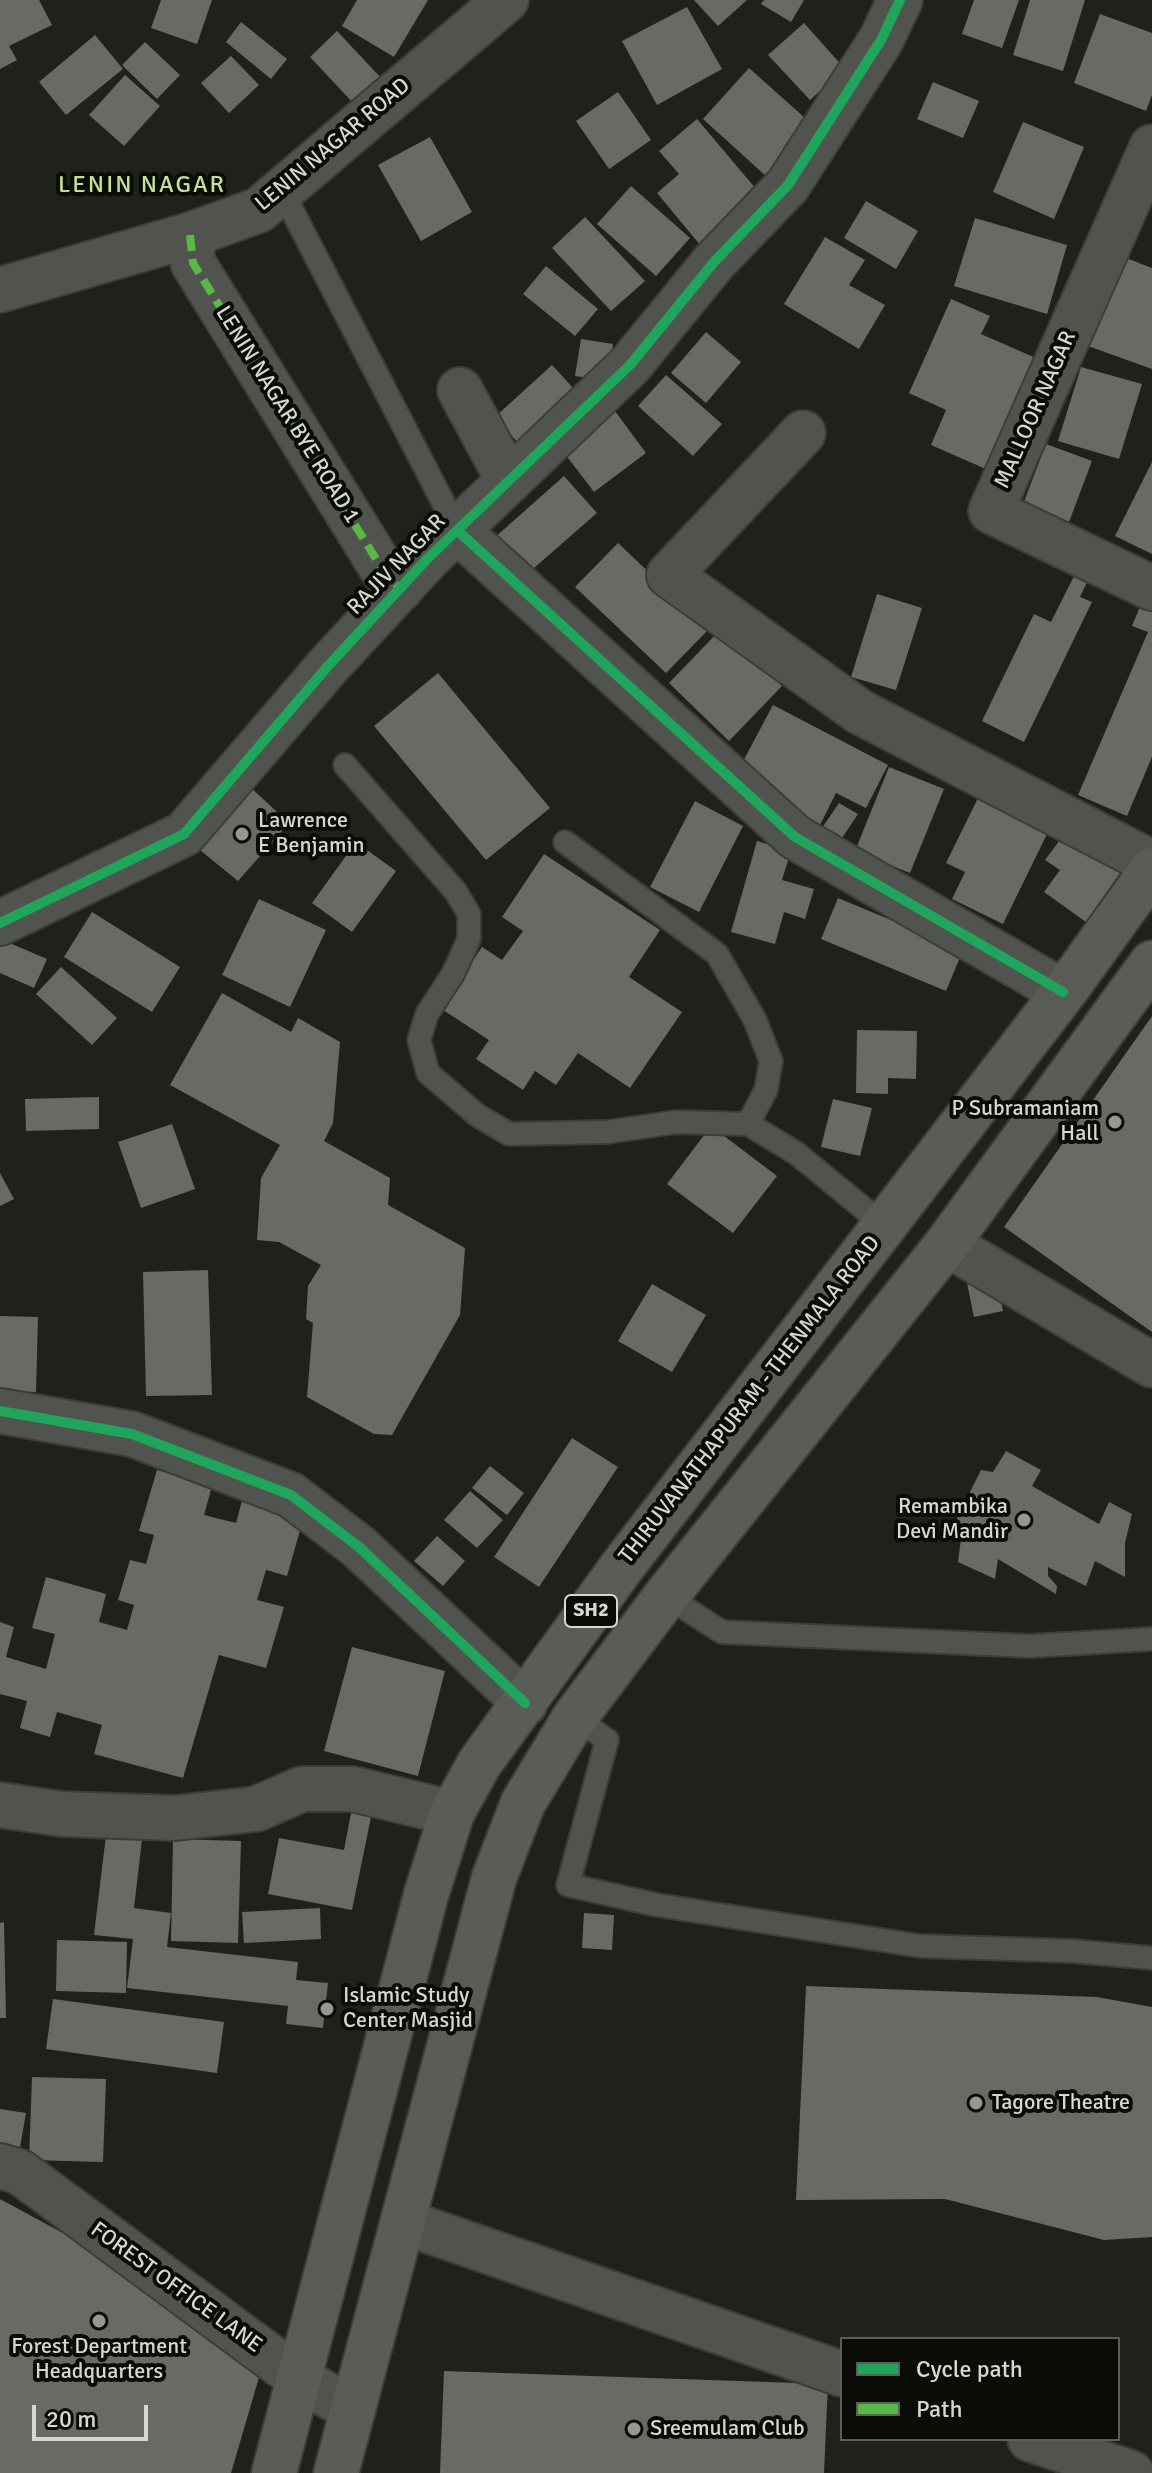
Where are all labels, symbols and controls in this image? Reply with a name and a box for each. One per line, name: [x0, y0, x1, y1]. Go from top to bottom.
street label: LENIN NAGAR ROAD: [250, 73, 416, 217]
district label: LENIN NAGAR: [58, 172, 226, 200]
street label: LENIN NAGAR BYE ROAD 1: [209, 301, 365, 529]
street label: MALLOOR NAGAR: [990, 327, 1082, 493]
street label: RAJIV NAGAR: [342, 509, 452, 621]
place label: Lawrence E Benjamin: [258, 808, 364, 860]
marker: Lawrence E Benjamin: [233, 825, 251, 843]
place label: P Subramaniam Hall: [951, 1096, 1099, 1148]
marker: P Subramaniam Hall: [1106, 1113, 1124, 1131]
street label: THIRUVANATHAPURAM - THENMALA ROAD: [614, 1231, 886, 1569]
place label: Remambika Devi Mandir: [896, 1494, 1008, 1546]
marker: Remambika Devi Mandir: [1015, 1511, 1033, 1529]
road number: SH2: [565, 1595, 617, 1627]
place label: Islamic Study Center Masjid: [343, 1983, 473, 2034]
marker: Islamic Study Center Masjid: [318, 2000, 336, 2018]
place label: Tagore Theatre: [992, 2090, 1130, 2116]
marker: Tagore Theatre: [967, 2094, 985, 2112]
street label: FOREST OFFICE LANE: [85, 2217, 267, 2359]
marker: Forest Department Headquarters: [90, 2312, 108, 2330]
place label: Forest Department Headquarters: [11, 2334, 187, 2386]
legend: [840, 2337, 1120, 2441]
text: Cycle path: [916, 2354, 1023, 2384]
scale bar: [36, 2389, 152, 2439]
text: Path: [916, 2394, 962, 2424]
text: 20 m: [46, 2404, 96, 2434]
place label: Sreemulam Club: [650, 2416, 805, 2442]
marker: Sreemulam Club: [625, 2420, 643, 2438]

